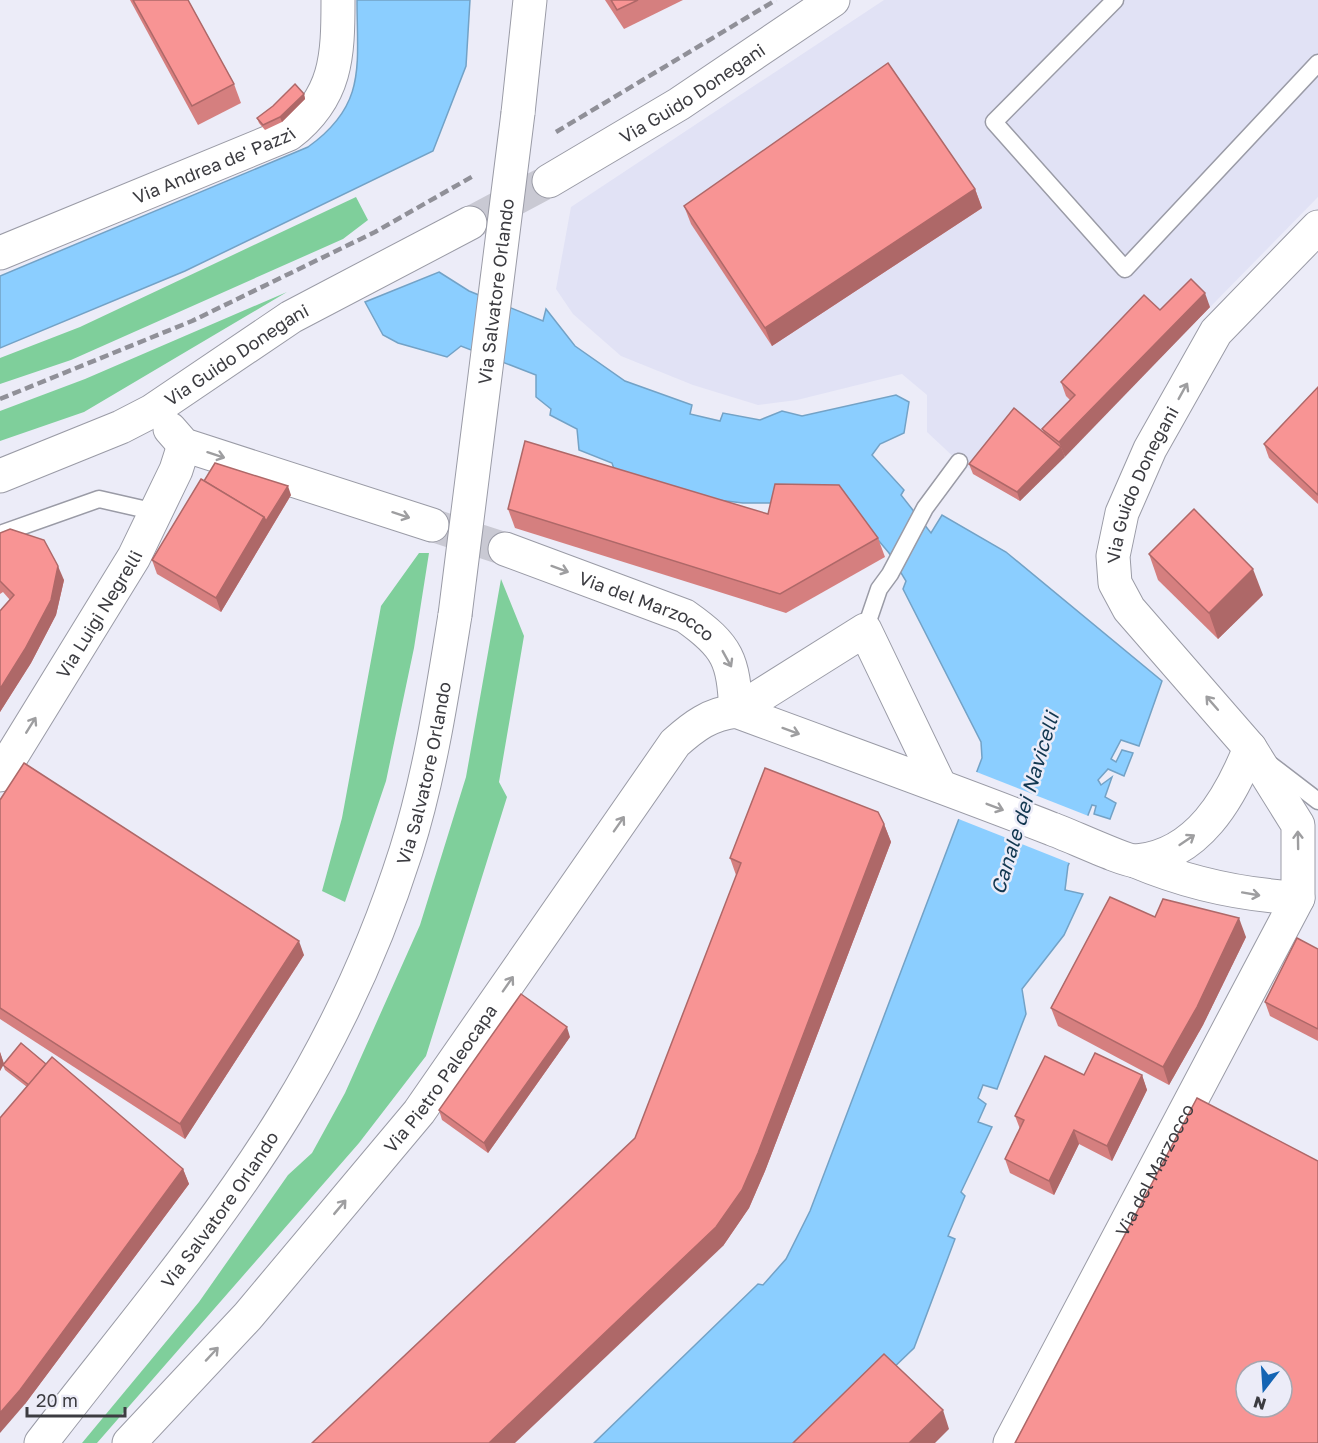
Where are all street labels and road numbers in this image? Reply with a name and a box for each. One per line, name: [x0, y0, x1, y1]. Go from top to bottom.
street label: Via Guido Donegani: [615, 38, 769, 148]
street label: Via Andrea de' Pazzi: [130, 122, 300, 208]
street label: Via Salvatore Orlando: [473, 197, 518, 386]
street label: Via Guido Donegani: [160, 299, 312, 410]
street label: Via Guido Donegani: [1102, 402, 1183, 564]
street label: Via Luigi Negrelli: [51, 547, 147, 682]
street label: Via del Marzocco: [576, 566, 719, 646]
street label: Via Salvatore Orlando: [391, 680, 455, 867]
street label: Via Pietro Paleocapa: [379, 1000, 501, 1157]
street label: Via del Marzocco: [1110, 1100, 1198, 1240]
street label: Via Salvatore Orlando: [156, 1127, 283, 1292]

